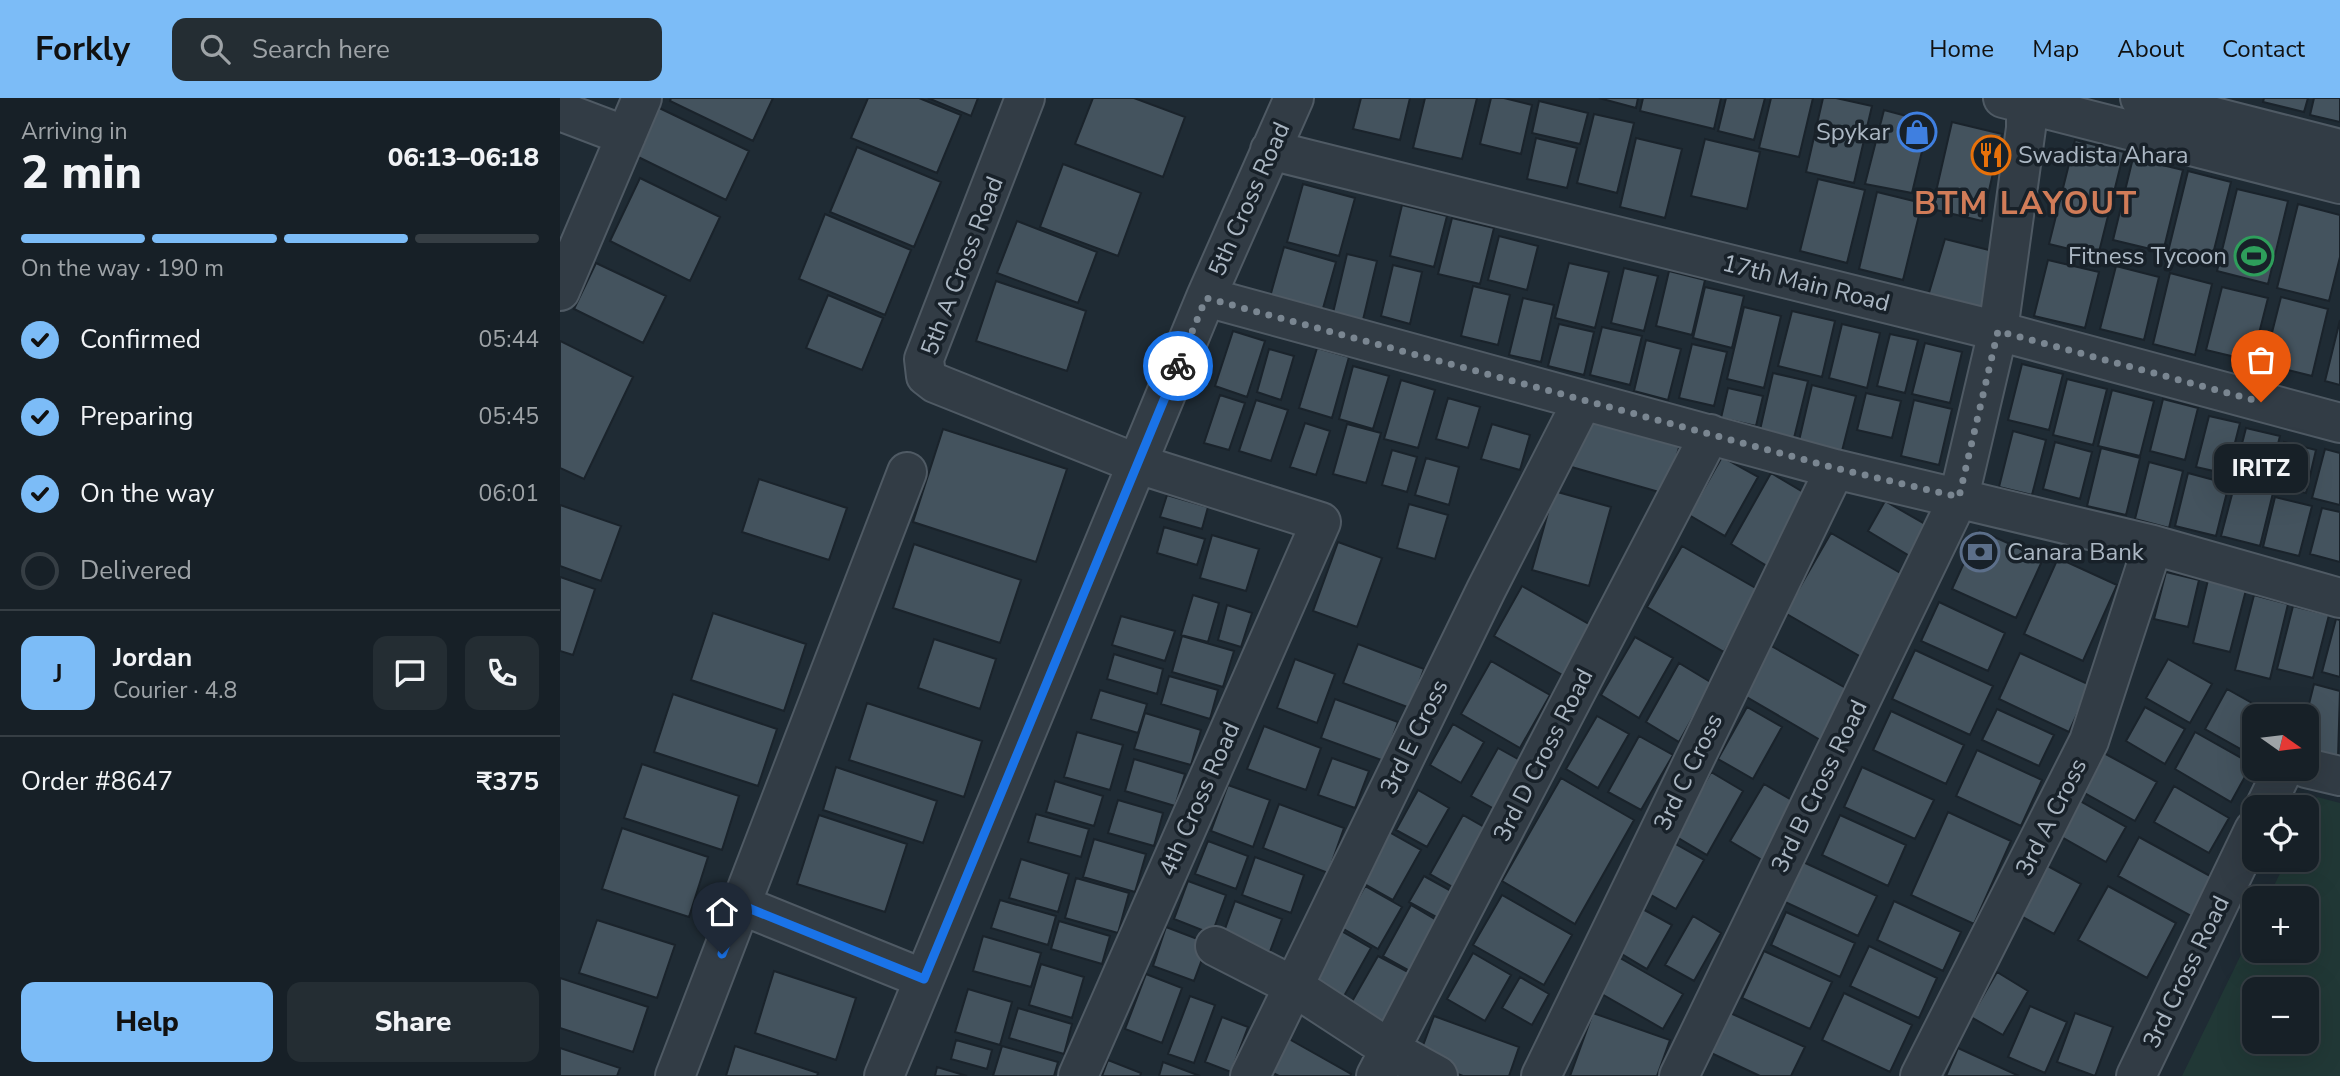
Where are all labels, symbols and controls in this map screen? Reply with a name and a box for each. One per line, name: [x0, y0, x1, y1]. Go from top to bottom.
search box: [172, 18, 662, 81]
text: Forkly: [35, 27, 130, 72]
icon: search: [196, 30, 234, 68]
text: Search here: [252, 32, 390, 67]
text: Home: [1929, 33, 1994, 65]
text: Map: [2032, 33, 2079, 65]
text: About: [2117, 33, 2184, 65]
text: Contact: [2222, 33, 2305, 65]
shop icon: Spykar: [1896, 111, 1938, 153]
text: Arriving in: [21, 116, 128, 147]
place label: Spykar: [1816, 116, 1890, 148]
street label: 5th Cross Road: [1201, 117, 1297, 281]
restaurant icon: Swadista Ahara: [1970, 134, 2012, 176]
place label: Swadista Ahara: [2018, 139, 2189, 171]
text: 06:13–06:18: [388, 140, 539, 175]
text: 2 min: [21, 141, 142, 204]
street label: 5th A Cross Road: [913, 172, 1011, 360]
district label: BTM LAYOUT: [1914, 182, 2138, 225]
sports icon: Fitness Tycoon: [2233, 235, 2275, 277]
place label: Fitness Tycoon: [2068, 240, 2227, 272]
street label: 17th Main Road: [1719, 247, 1893, 319]
text: On the way · 190 m: [21, 253, 224, 284]
icon: check: [21, 321, 59, 359]
text: Confirmed: [80, 322, 201, 357]
text: 05:44: [479, 324, 539, 355]
pin: [2231, 330, 2291, 402]
courier: [1143, 331, 1213, 401]
icon: bag: [2242, 341, 2280, 379]
icon: bike: [1159, 347, 1197, 385]
icon: check: [21, 398, 59, 436]
text: Preparing: [80, 399, 193, 434]
text: 05:45: [479, 401, 539, 432]
callout: IRITZ: [2214, 444, 2308, 493]
text: IRITZ: [2232, 453, 2290, 484]
icon: check: [21, 475, 59, 513]
text: On the way: [80, 476, 214, 511]
text: 06:01: [479, 478, 539, 509]
bank icon: Canara Bank: [1959, 531, 2001, 573]
place label: Canara Bank: [2007, 536, 2145, 568]
text: Delivered: [80, 553, 192, 588]
button: chat: [373, 636, 447, 710]
button: phone: [465, 636, 539, 710]
text: Jordan: [113, 640, 192, 675]
text: J: [53, 656, 63, 691]
street label: 3rd D Cross Road: [1486, 663, 1600, 847]
street label: 3rd E Cross: [1372, 674, 1456, 800]
text: Courier · 4.8: [113, 675, 237, 706]
street label: 3rd B Cross Road: [1763, 694, 1875, 878]
north arrow: [2242, 704, 2319, 780]
map controls: [2242, 704, 2319, 1054]
street label: 3rd C Cross: [1646, 708, 1730, 836]
street label: 4th Cross Road: [1151, 717, 1247, 881]
street label: 3rd A Cross: [2008, 753, 2094, 881]
text: Order #8647: [21, 764, 173, 799]
text: ₹375: [477, 764, 539, 799]
button: locate: [2242, 795, 2319, 872]
pin: [692, 882, 752, 954]
button: +: [2242, 886, 2319, 963]
street label: 3rd Cross Road: [2135, 890, 2237, 1054]
icon: home: [703, 893, 741, 931]
button: −: [2242, 977, 2319, 1054]
button: Help: [21, 982, 273, 1062]
button: Share: [287, 982, 539, 1062]

